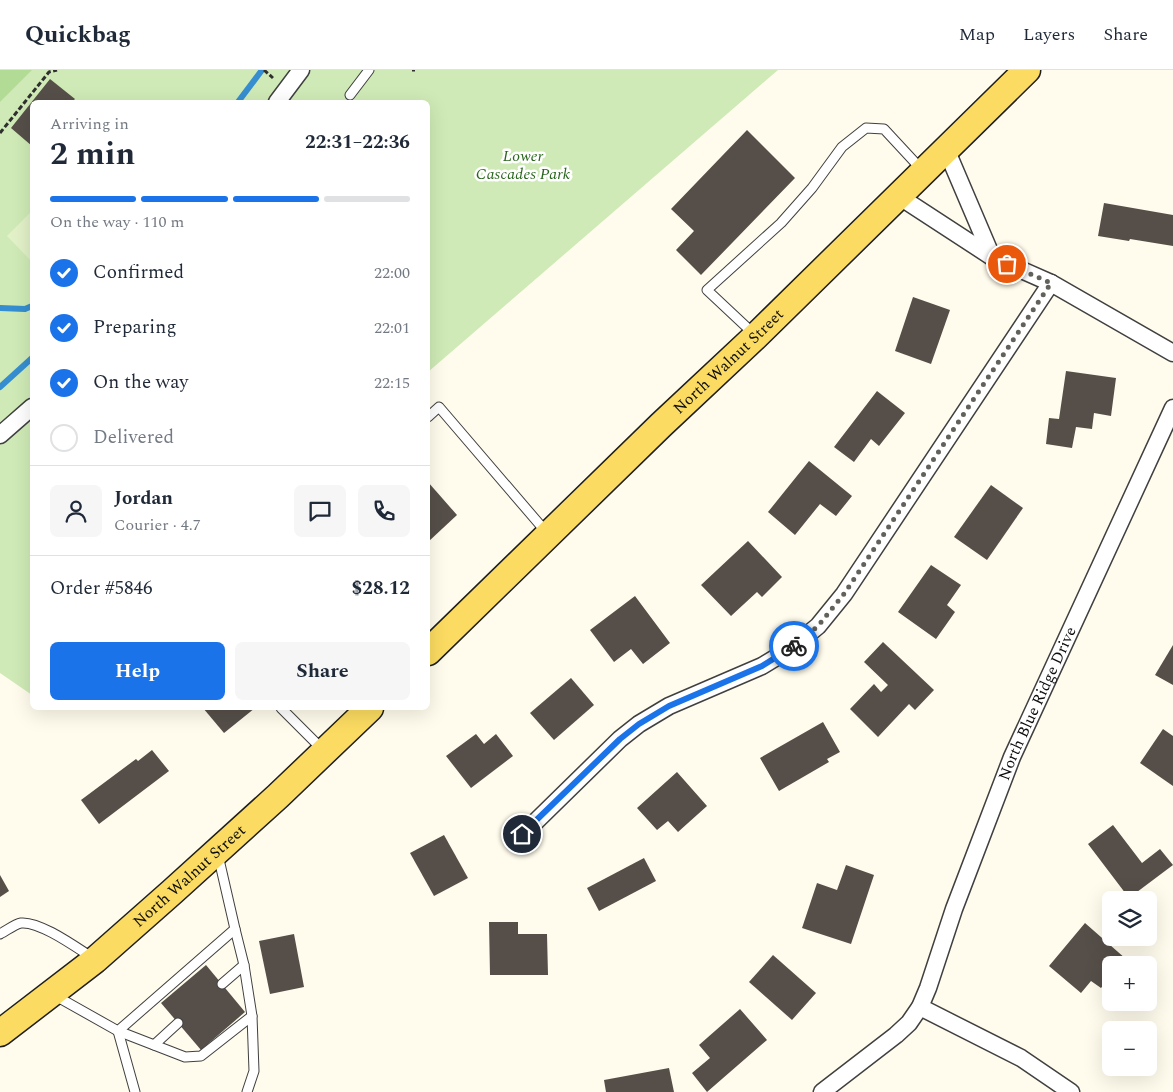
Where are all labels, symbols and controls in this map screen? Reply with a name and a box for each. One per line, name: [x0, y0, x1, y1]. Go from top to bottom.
text: Quickbag: [25, 17, 131, 53]
text: Map: [959, 21, 995, 48]
text: Layers: [1023, 21, 1075, 48]
text: Share: [1103, 21, 1148, 48]
text: Arriving in: [50, 112, 129, 136]
text: 22:31–22:36: [305, 128, 410, 157]
text: 2 min: [50, 130, 135, 179]
park label: Lower Cascades Park: [476, 144, 571, 186]
text: On the way · 110 m: [50, 210, 184, 234]
pin: [986, 243, 1028, 285]
icon: bag: [993, 250, 1021, 278]
text: Confirmed: [93, 258, 184, 287]
icon: check: [50, 259, 78, 287]
text: 22:00: [374, 261, 410, 285]
street label: North Walnut Street: [668, 303, 790, 420]
text: Preparing: [93, 313, 177, 342]
icon: check: [50, 314, 78, 342]
text: 22:01: [374, 316, 410, 340]
text: On the way: [93, 368, 189, 397]
icon: check: [50, 369, 78, 397]
text: 22:15: [374, 371, 410, 395]
text: Delivered: [93, 423, 174, 452]
text: Jordan: [114, 484, 173, 513]
button: person: [50, 485, 102, 537]
button: chat: [294, 485, 346, 537]
button: phone: [358, 485, 410, 537]
text: Courier · 4.7: [114, 513, 201, 537]
text: Order #5846: [50, 574, 153, 603]
text: $28.12: [352, 574, 410, 603]
courier: [769, 621, 819, 671]
street label: North Blue Ridge Drive: [992, 623, 1083, 784]
icon: bike: [780, 632, 808, 660]
button: Help: [50, 642, 225, 700]
button: Share: [235, 642, 410, 700]
pin: [501, 813, 543, 855]
street label: North Walnut Street: [127, 819, 251, 933]
icon: home: [508, 820, 536, 848]
map controls: [1102, 891, 1157, 1076]
button: layers: [1102, 891, 1157, 946]
button: +: [1102, 956, 1157, 1011]
button: −: [1102, 1021, 1157, 1076]

